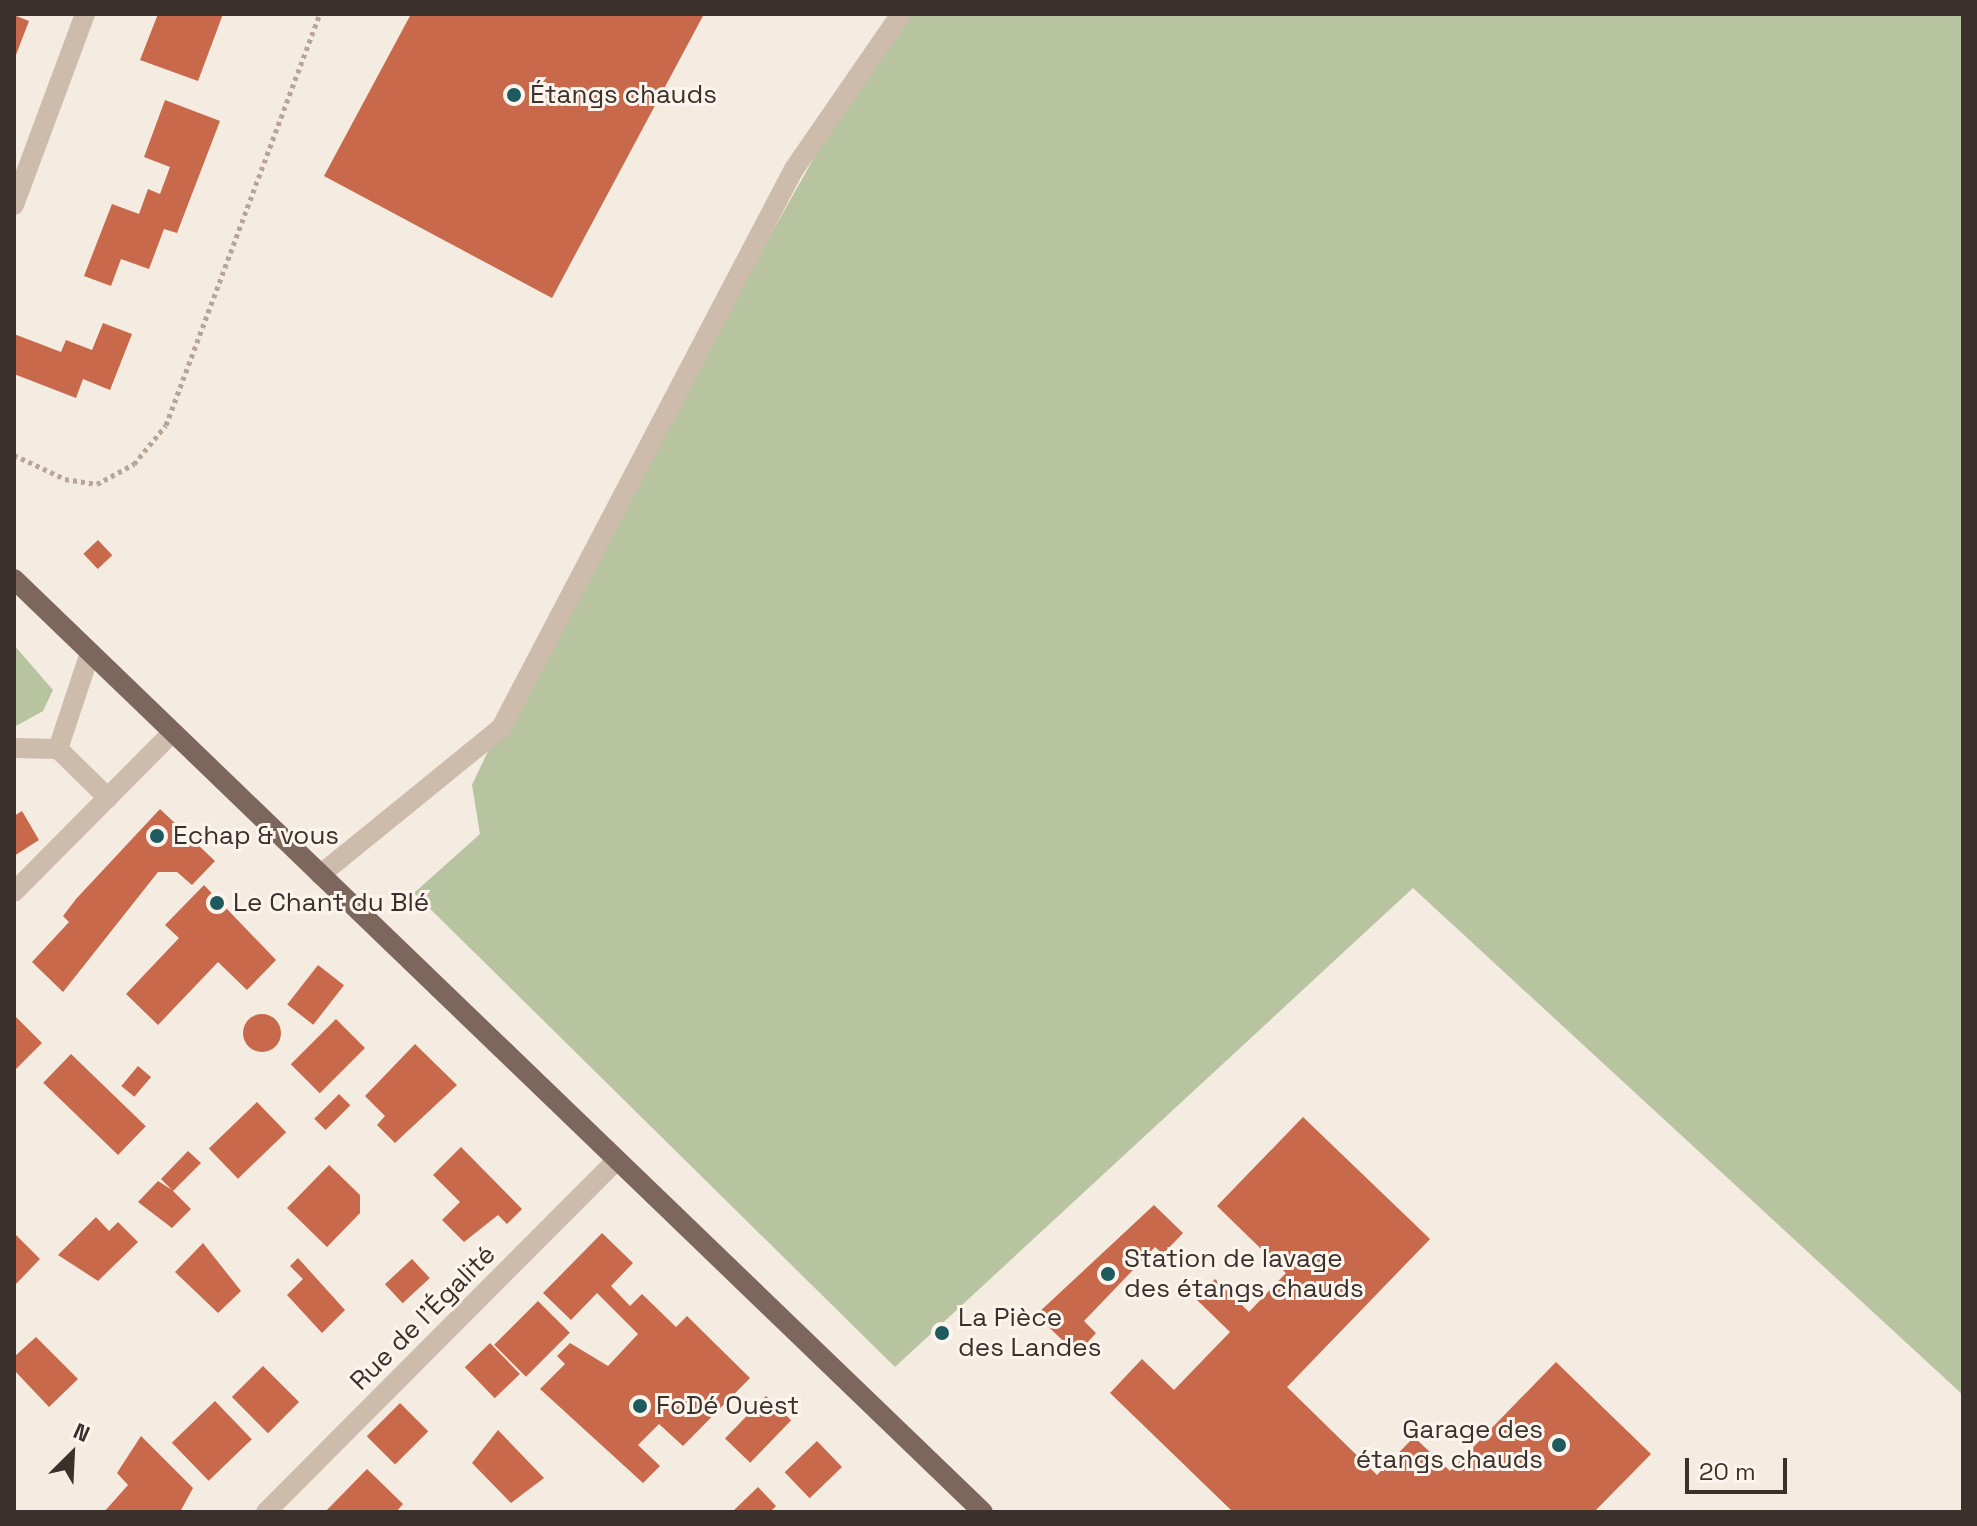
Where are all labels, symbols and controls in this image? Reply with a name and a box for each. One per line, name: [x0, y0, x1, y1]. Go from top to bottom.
place label: Étangs chauds: [530, 79, 717, 111]
marker: Étangs chauds: [505, 86, 523, 104]
place label: Echap & vous: [173, 820, 339, 852]
marker: Echap & vous: [148, 827, 166, 845]
place label: Le Chant du Blé: [233, 887, 429, 919]
marker: Le Chant du Blé: [208, 894, 226, 912]
street label: Rue de l'Égalité: [344, 1239, 502, 1397]
place label: Station de lavage des étangs chauds: [1124, 1243, 1364, 1304]
marker: Station de lavage des étangs chauds: [1099, 1265, 1117, 1283]
place label: La Pièce des Landes: [958, 1302, 1101, 1364]
marker: La Pièce des Landes: [933, 1324, 951, 1342]
place label: FoDé Ouest: [656, 1390, 799, 1422]
marker: FoDé Ouest: [631, 1397, 649, 1415]
north arrow: [32, 1414, 112, 1494]
place label: Garage des étangs chauds: [1356, 1414, 1543, 1476]
text: N: [69, 1416, 94, 1448]
marker: Garage des étangs chauds: [1550, 1436, 1568, 1454]
scale bar: [1689, 1442, 1791, 1492]
text: 20 m: [1699, 1456, 1756, 1487]

